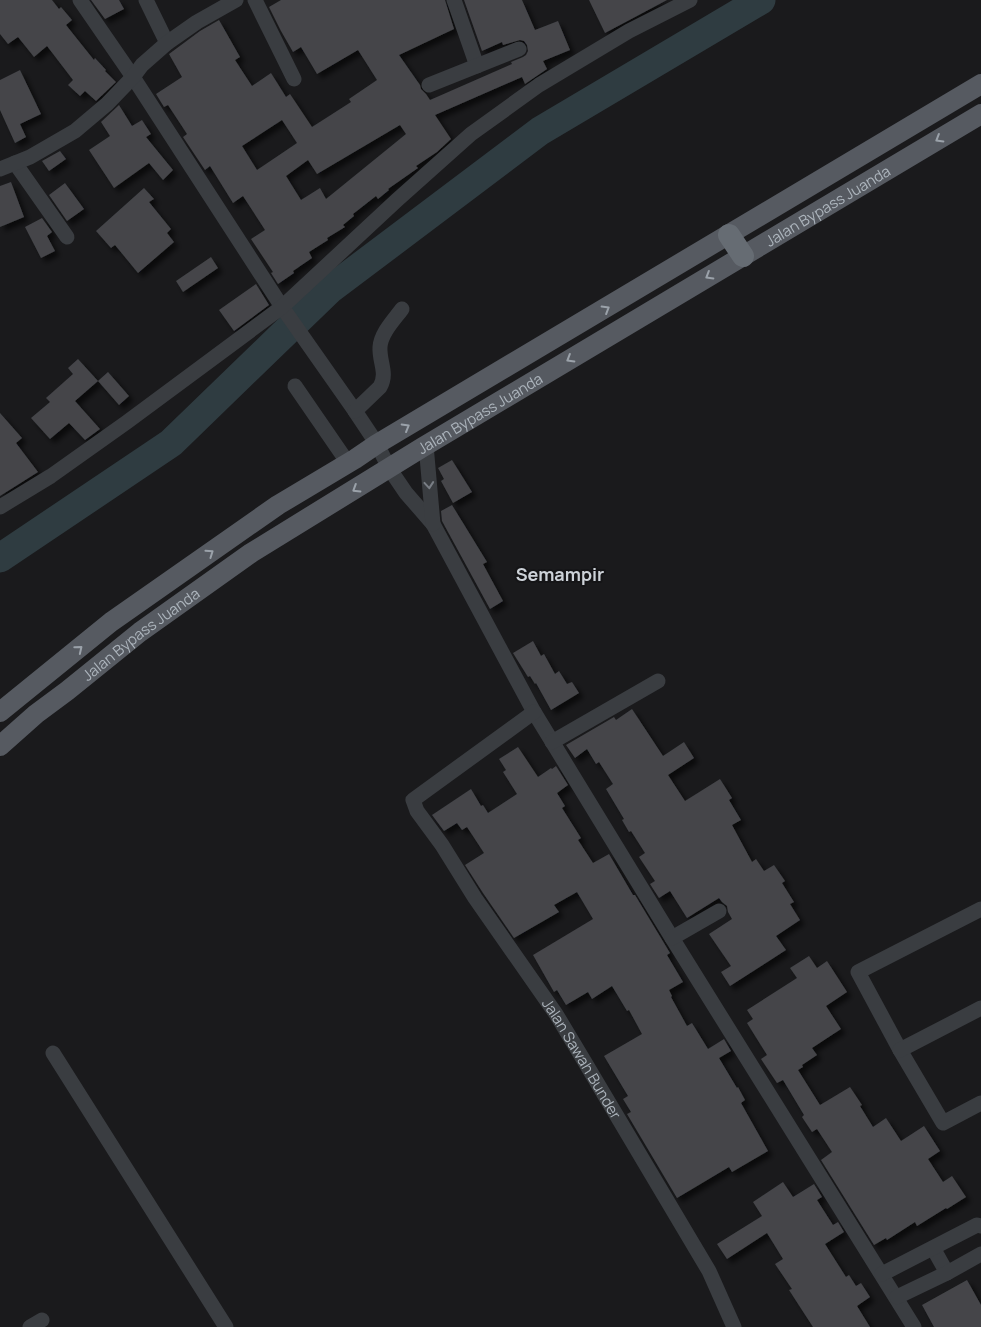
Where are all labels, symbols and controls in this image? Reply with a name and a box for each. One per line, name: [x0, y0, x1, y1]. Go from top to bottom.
one-way arrow: [936, 132, 945, 142]
street label: Jalan Bypass Juanda: [761, 160, 894, 251]
one-way arrow: [706, 270, 715, 280]
one-way arrow: [600, 305, 609, 315]
one-way arrow: [566, 353, 575, 363]
street label: Jalan Bypass Juanda: [413, 368, 546, 459]
one-way arrow: [400, 424, 409, 434]
one-way arrow: [423, 481, 434, 489]
one-way arrow: [352, 482, 361, 492]
one-way arrow: [204, 550, 214, 559]
district label: Semampir: [516, 562, 604, 586]
street label: Jalan Bypass Juanda: [77, 582, 204, 685]
one-way arrow: [73, 646, 82, 654]
street label: Jalan Sawah Bunder: [537, 994, 627, 1123]

